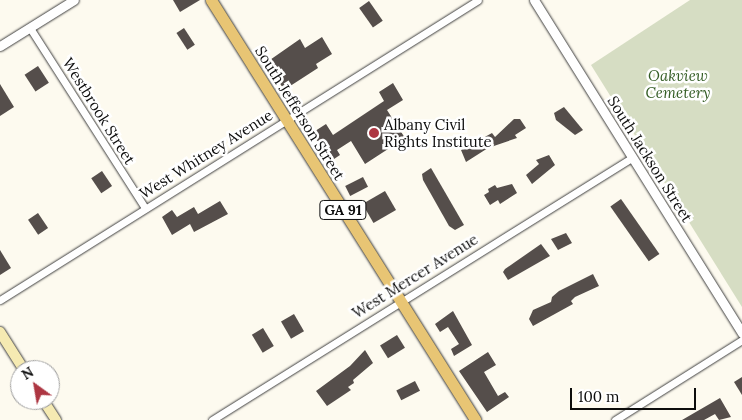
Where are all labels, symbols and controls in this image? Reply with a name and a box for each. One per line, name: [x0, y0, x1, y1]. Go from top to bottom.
street label: South Jefferson Street: [251, 43, 349, 183]
street label: Westbrook Street: [59, 54, 139, 168]
park label: Oakview Cemetery: [645, 66, 711, 101]
street label: South Jackson Street: [604, 93, 696, 225]
street label: West Whitney Avenue: [136, 106, 276, 202]
place label: Albany Civil Rights Institute: [384, 115, 492, 150]
marker: Albany Civil Rights Institute: [368, 127, 380, 139]
road number: GA 91: [319, 198, 367, 222]
street label: West Mercer Avenue: [349, 230, 481, 322]
north arrow: [10, 360, 60, 410]
text: N: [18, 363, 37, 384]
scale bar: [572, 378, 698, 410]
text: 100 m: [578, 387, 619, 406]

